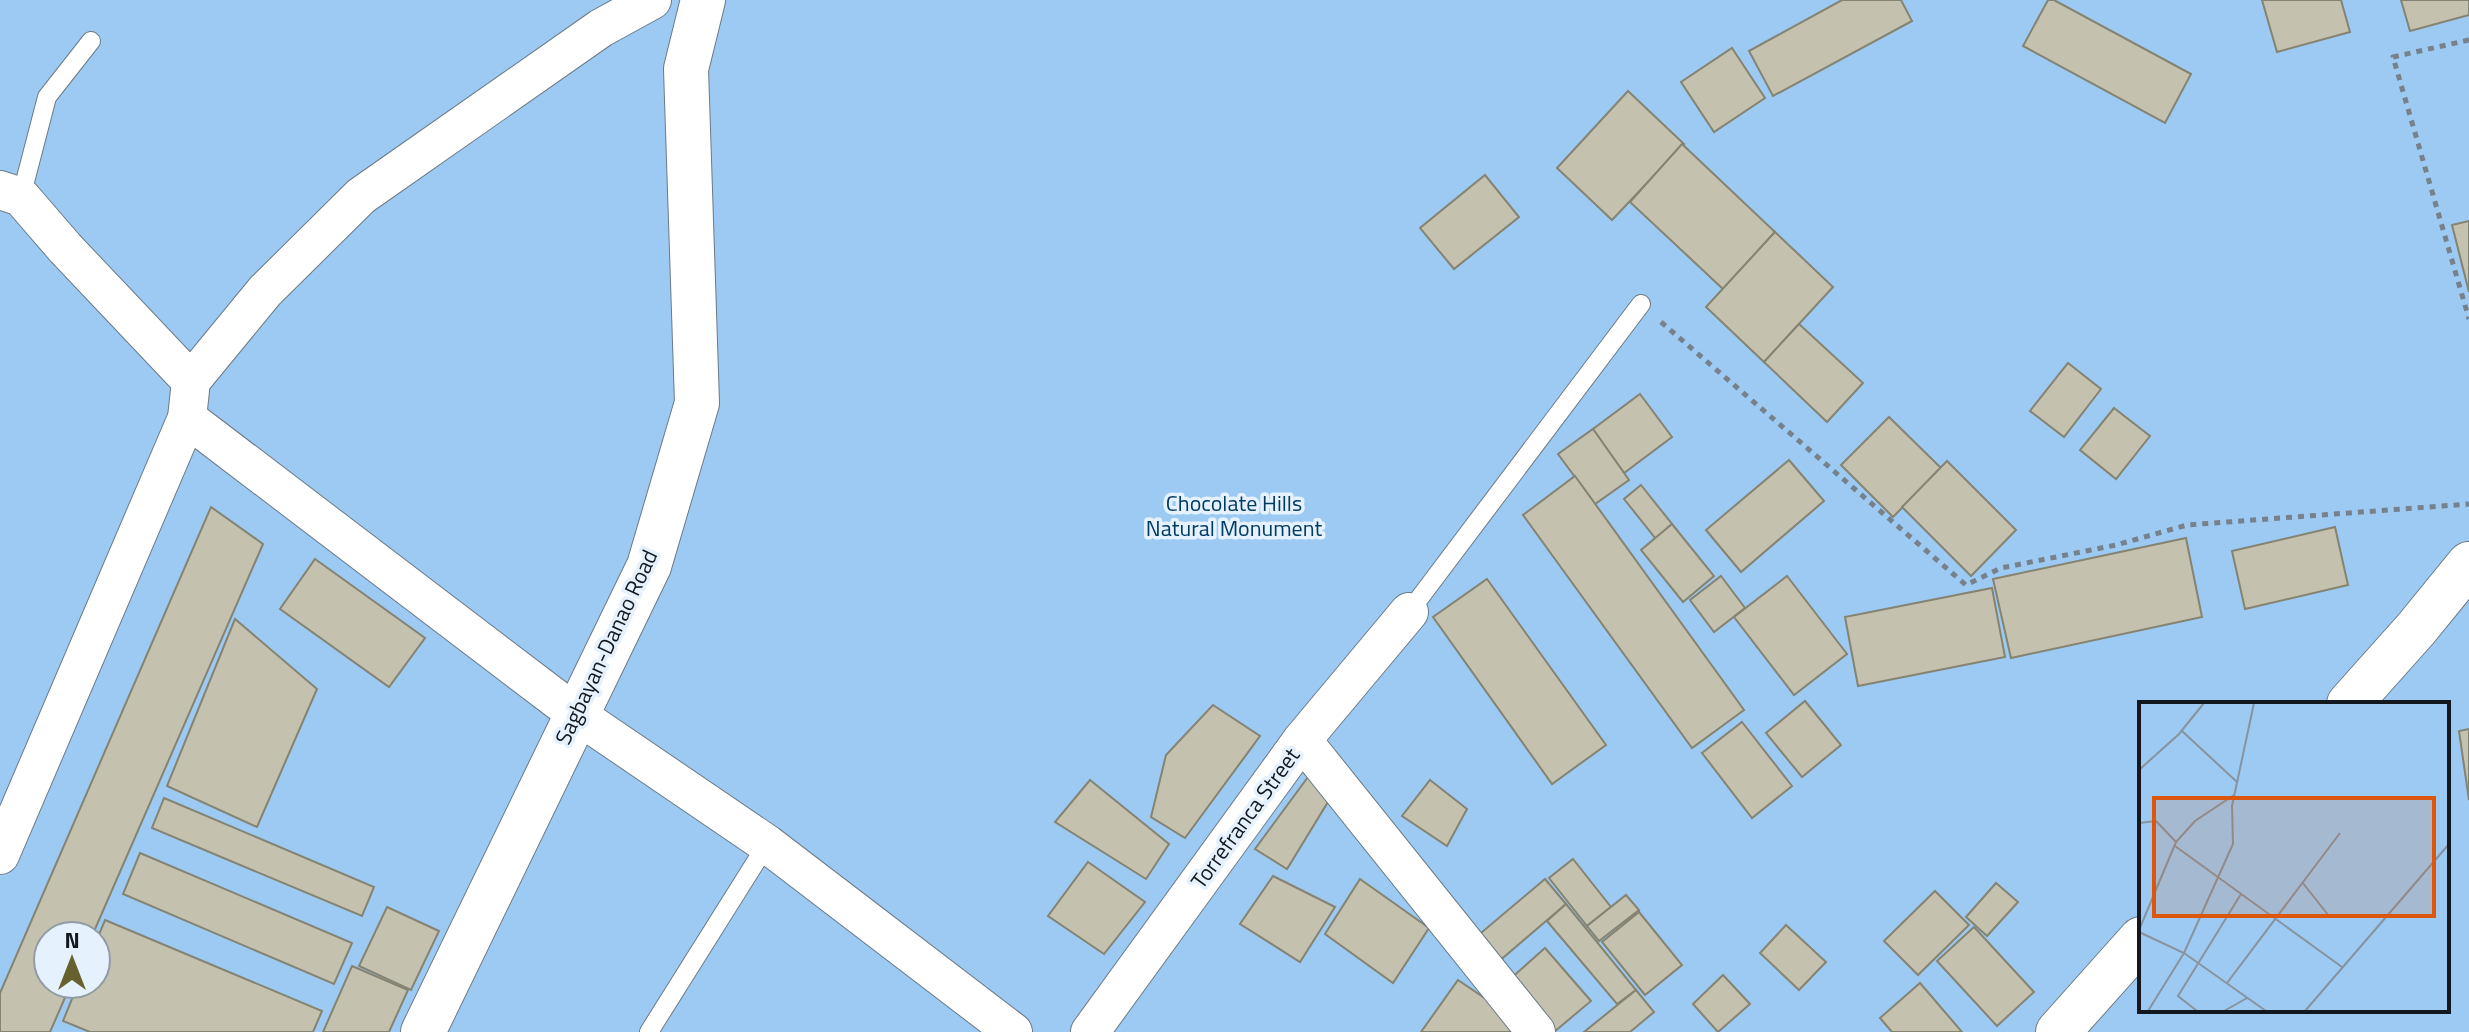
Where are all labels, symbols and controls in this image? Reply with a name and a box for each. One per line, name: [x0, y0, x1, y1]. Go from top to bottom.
park label: Chocolate Hills Natural Monument: [1146, 486, 1322, 545]
street label: Sagbayan-Danao Road: [546, 544, 666, 750]
inset map: [2139, 702, 2449, 1012]
street label: Torrefranca Street: [1182, 740, 1308, 896]
north arrow: [32, 920, 112, 1000]
text: N: [64, 923, 80, 957]

